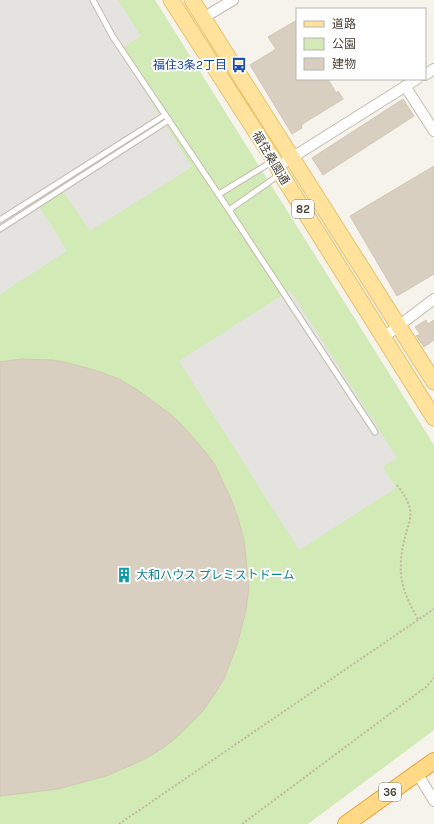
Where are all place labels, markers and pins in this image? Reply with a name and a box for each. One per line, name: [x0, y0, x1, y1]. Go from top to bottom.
bus stop icon: 福住3条2丁目: [230, 56, 248, 74]
place label: 福住3条2丁目: [153, 58, 227, 72]
building icon: 大和ハウス プレミストドーム: [115, 566, 133, 584]
place label: 大和ハウス プレミストドーム: [136, 568, 295, 582]

